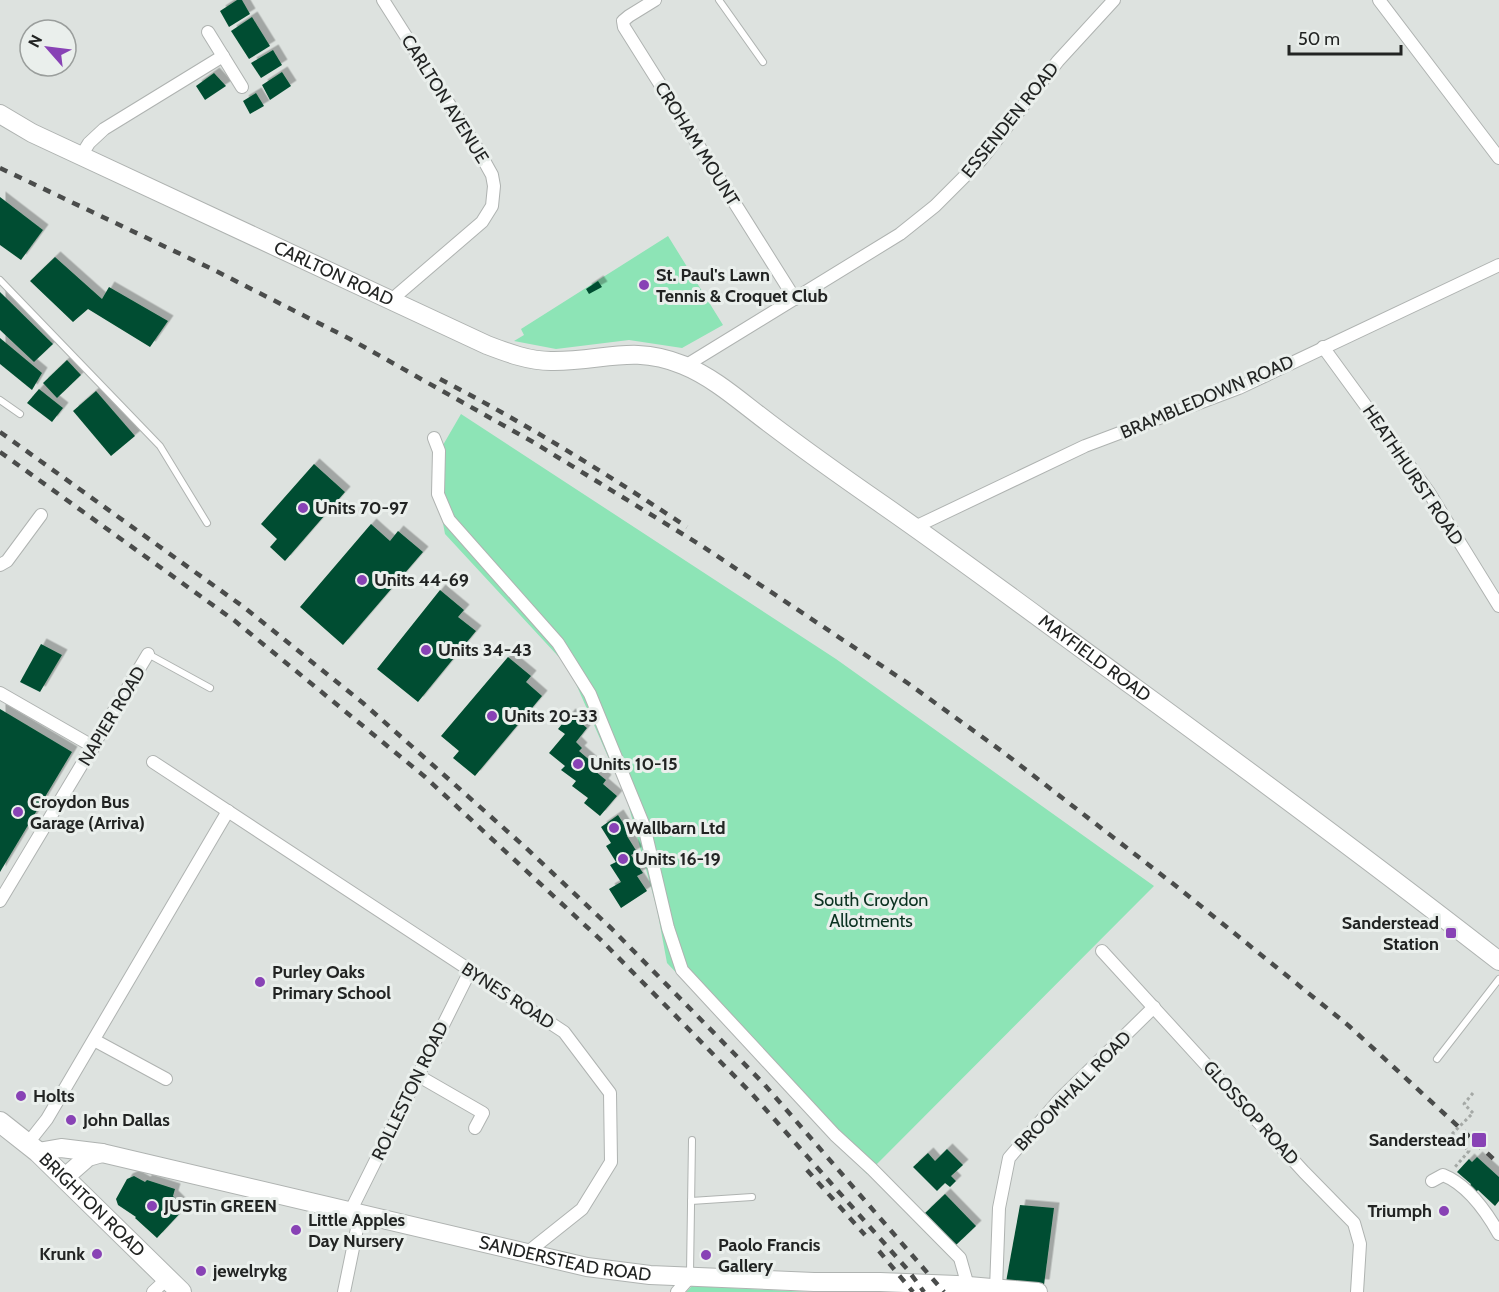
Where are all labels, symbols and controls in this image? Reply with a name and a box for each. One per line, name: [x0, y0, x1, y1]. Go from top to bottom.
north arrow: [18, 18, 78, 78]
scale bar: [1289, 18, 1402, 56]
text: 50 m: [1298, 28, 1340, 50]
street label: CARLTON AVENUE: [397, 31, 493, 167]
text: N: [24, 32, 46, 51]
street label: ESSENDEN ROAD: [957, 58, 1063, 182]
street label: CROHAM MOUNT: [650, 78, 744, 210]
street label: CARLTON ROAD: [270, 236, 397, 311]
place label: St. Paul's Lawn Tennis & Croquet Club: [656, 264, 828, 307]
marker: St. Paul's Lawn Tennis & Croquet Club: [637, 278, 651, 292]
street label: BRAMBLEDOWN ROAD: [1117, 350, 1297, 444]
street label: HEATHHURST ROAD: [1358, 401, 1468, 549]
place label: Units 70-97: [315, 497, 409, 519]
marker: Units 70-97: [296, 501, 310, 515]
place label: Units 44-69: [374, 569, 469, 591]
marker: Units 44-69: [355, 573, 369, 587]
street label: MAYFIELD ROAD: [1034, 610, 1155, 707]
place label: Units 34-43: [438, 639, 532, 661]
marker: Units 34-43: [419, 643, 433, 657]
street label: NAPIER ROAD: [74, 662, 150, 770]
place label: Units 20-33: [504, 705, 598, 727]
marker: Units 20-33: [485, 709, 499, 723]
place label: Units 10-15: [590, 753, 678, 775]
marker: Units 10-15: [571, 757, 585, 771]
place label: Croydon Bus Garage (Arriva): [30, 791, 145, 834]
marker: Croydon Bus Garage (Arriva): [11, 805, 25, 819]
place label: Wallbarn Ltd: [626, 817, 725, 839]
marker: Wallbarn Ltd: [607, 821, 621, 835]
place label: Units 16-19: [635, 848, 721, 870]
marker: Units 16-19: [616, 852, 630, 866]
park label: South Croydon Allotments: [814, 889, 928, 932]
place label: Sanderstead Station: [1342, 912, 1439, 955]
marker: Sanderstead Station: [1444, 926, 1458, 940]
street label: BYNES ROAD: [457, 958, 559, 1034]
place label: Purley Oaks Primary School: [272, 961, 391, 1004]
marker: Purley Oaks Primary School: [253, 975, 267, 989]
street label: ROLLESTON ROAD: [367, 1018, 453, 1164]
street label: BROOMHALL ROAD: [1010, 1026, 1136, 1156]
street label: GLOSSOP ROAD: [1199, 1056, 1303, 1170]
place label: Holts: [33, 1085, 75, 1107]
marker: Holts: [14, 1089, 28, 1103]
place label: John Dallas: [82, 1109, 170, 1131]
marker: John Dallas: [64, 1113, 78, 1127]
place label: Sanderstead: [1369, 1129, 1466, 1151]
marker: Sanderstead: [1470, 1131, 1488, 1149]
street label: BRIGHTON ROAD: [34, 1148, 150, 1262]
place label: JUSTin GREEN: [163, 1195, 277, 1217]
marker: JUSTin GREEN: [145, 1199, 159, 1213]
place label: Triumph: [1367, 1200, 1432, 1222]
marker: Triumph: [1437, 1204, 1451, 1218]
place label: Little Apples Day Nursery: [308, 1209, 405, 1252]
marker: Little Apples Day Nursery: [289, 1223, 303, 1237]
street label: SANDERSTEAD ROAD: [477, 1231, 653, 1286]
place label: Paolo Francis Gallery: [718, 1234, 821, 1277]
place label: Krunk: [39, 1243, 85, 1265]
marker: Krunk: [90, 1247, 104, 1261]
marker: Paolo Francis Gallery: [699, 1248, 713, 1262]
place label: jewelrykg: [212, 1260, 287, 1282]
marker: jewelrykg: [194, 1264, 208, 1278]

